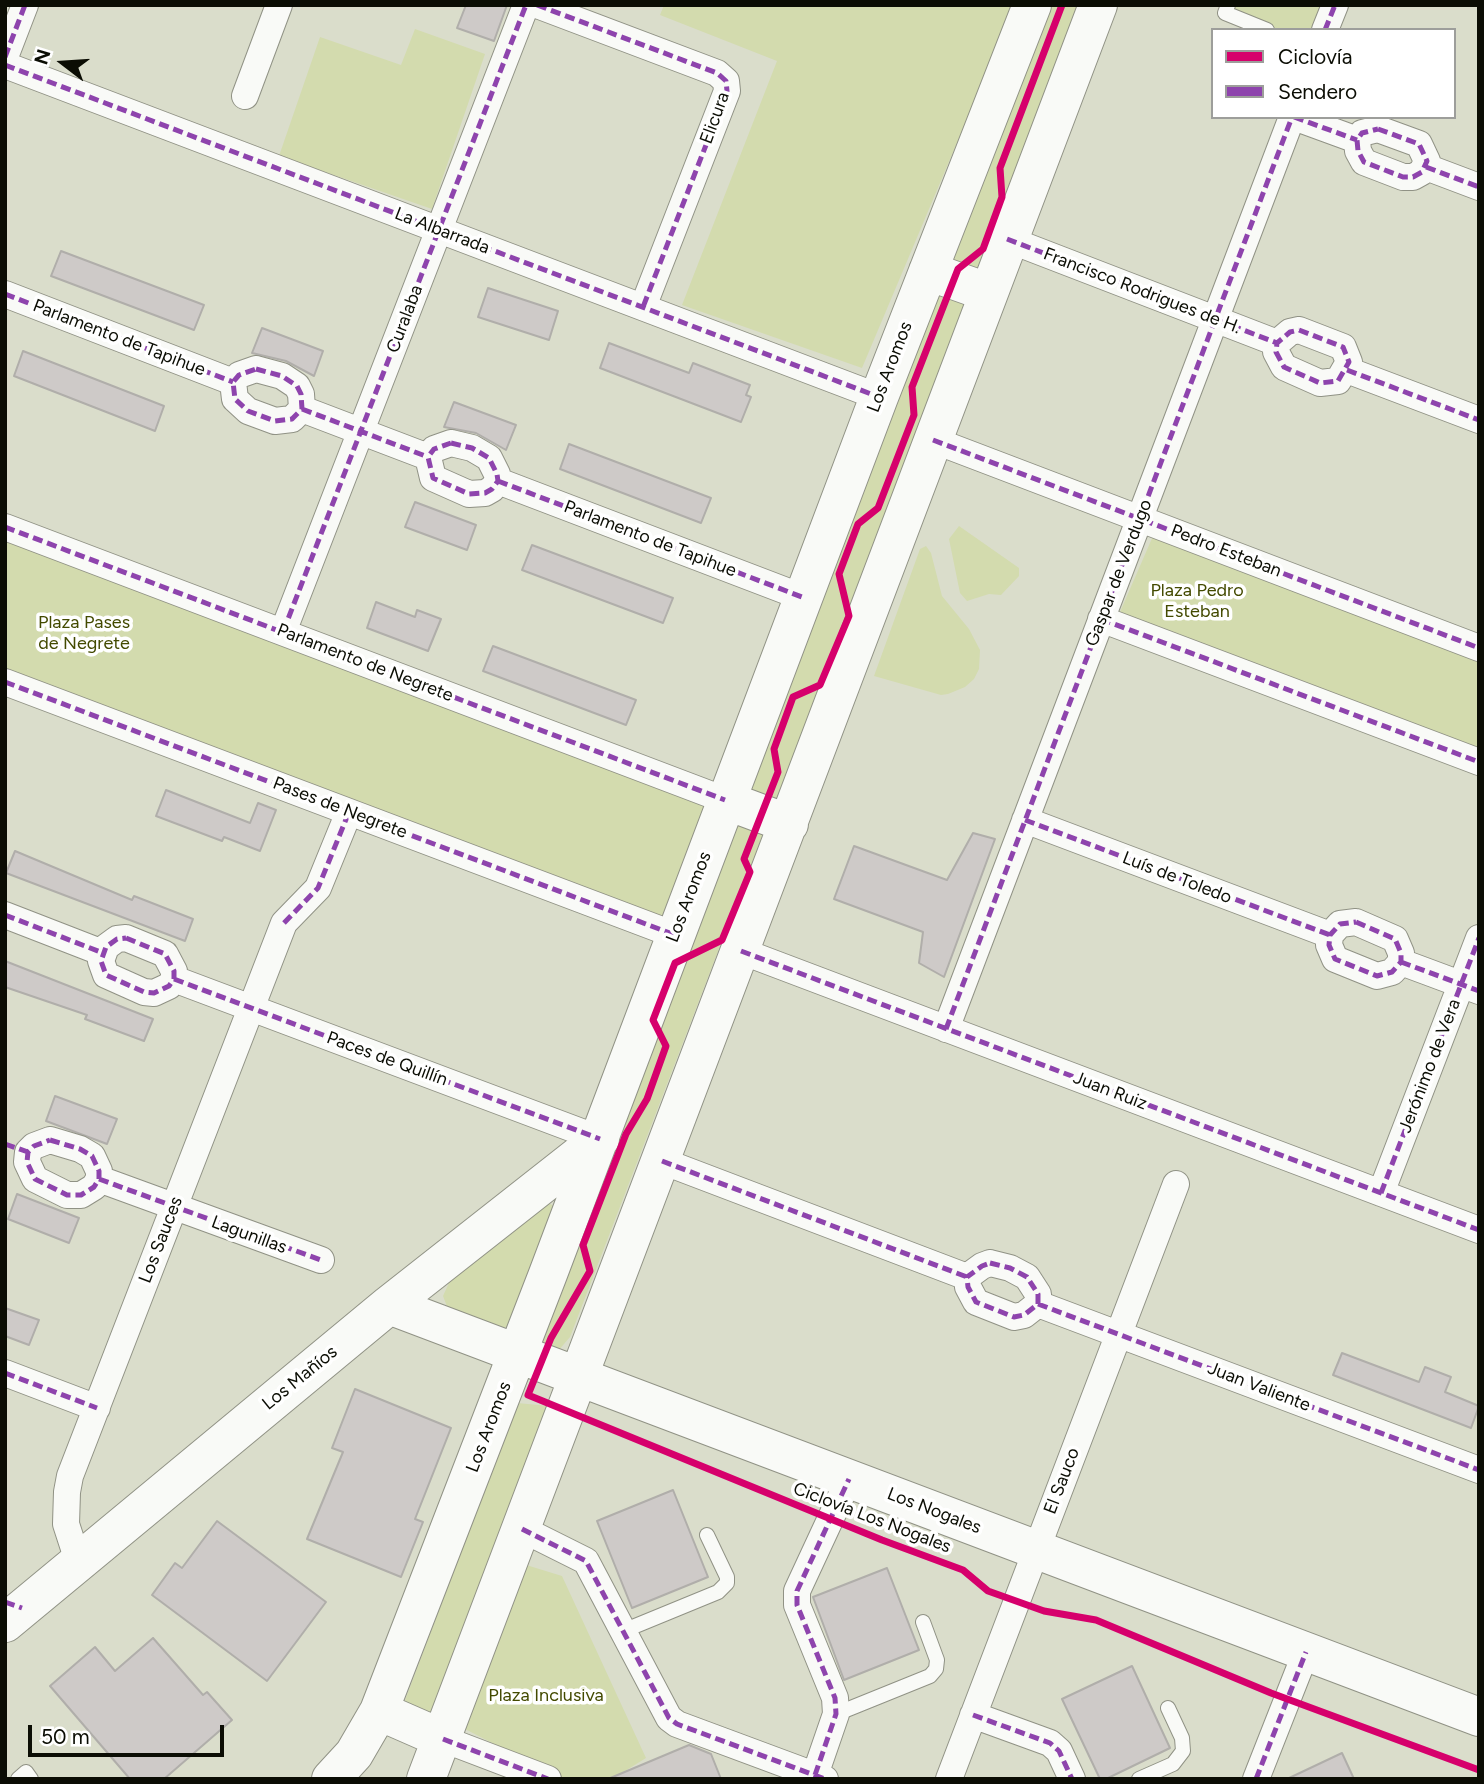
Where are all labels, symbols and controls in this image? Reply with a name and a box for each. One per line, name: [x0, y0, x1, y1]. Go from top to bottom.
north arrow: [28, 28, 98, 98]
legend: [1211, 28, 1456, 119]
text: Ciclovía: [1278, 44, 1352, 69]
text: N: [29, 46, 56, 67]
text: Sendero: [1278, 79, 1357, 104]
street label: Elicura: [696, 89, 734, 147]
street label: La Albarrada: [391, 203, 493, 259]
street label: Francisco Rodrigues de H.: [1040, 243, 1244, 339]
street label: Curalaba: [382, 282, 428, 356]
street label: Parlamento de Tapihue: [30, 295, 208, 381]
street label: Los Aromos: [863, 319, 917, 415]
street label: Parlamento de Tapihue: [561, 496, 739, 582]
street label: Gaspar de Verdugo: [1081, 496, 1157, 650]
street label: Pedro Esteban: [1168, 520, 1284, 582]
park label: Plaza Pedro Esteban: [1150, 580, 1244, 622]
park label: Plaza Pases de Negrete: [38, 612, 130, 654]
street label: Parlamento de Negrete: [274, 619, 456, 707]
street label: Pases de Negrete: [270, 772, 410, 844]
street label: Luís de Toledo: [1119, 847, 1235, 909]
street label: Los Aromos: [662, 849, 716, 945]
street label: Jerónimo de Vera: [1395, 996, 1465, 1136]
street label: Paces de Quillín: [324, 1027, 450, 1091]
street label: Juan Ruiz: [1070, 1067, 1150, 1115]
street label: Los Sauces: [135, 1194, 187, 1286]
street label: Lagunillas: [208, 1211, 290, 1259]
street label: Los Mañíos: [258, 1341, 342, 1415]
street label: Juan Valiente: [1204, 1357, 1314, 1417]
street label: Los Aromos: [462, 1379, 516, 1475]
street label: El Sauco: [1039, 1445, 1085, 1517]
street label: Ciclovía Los Nogales: [790, 1478, 954, 1558]
street label: Los Nogales: [884, 1483, 984, 1539]
park label: Plaza Inclusiva: [488, 1685, 604, 1707]
scale bar: [32, 1710, 228, 1754]
text: 50 m: [41, 1724, 90, 1749]

